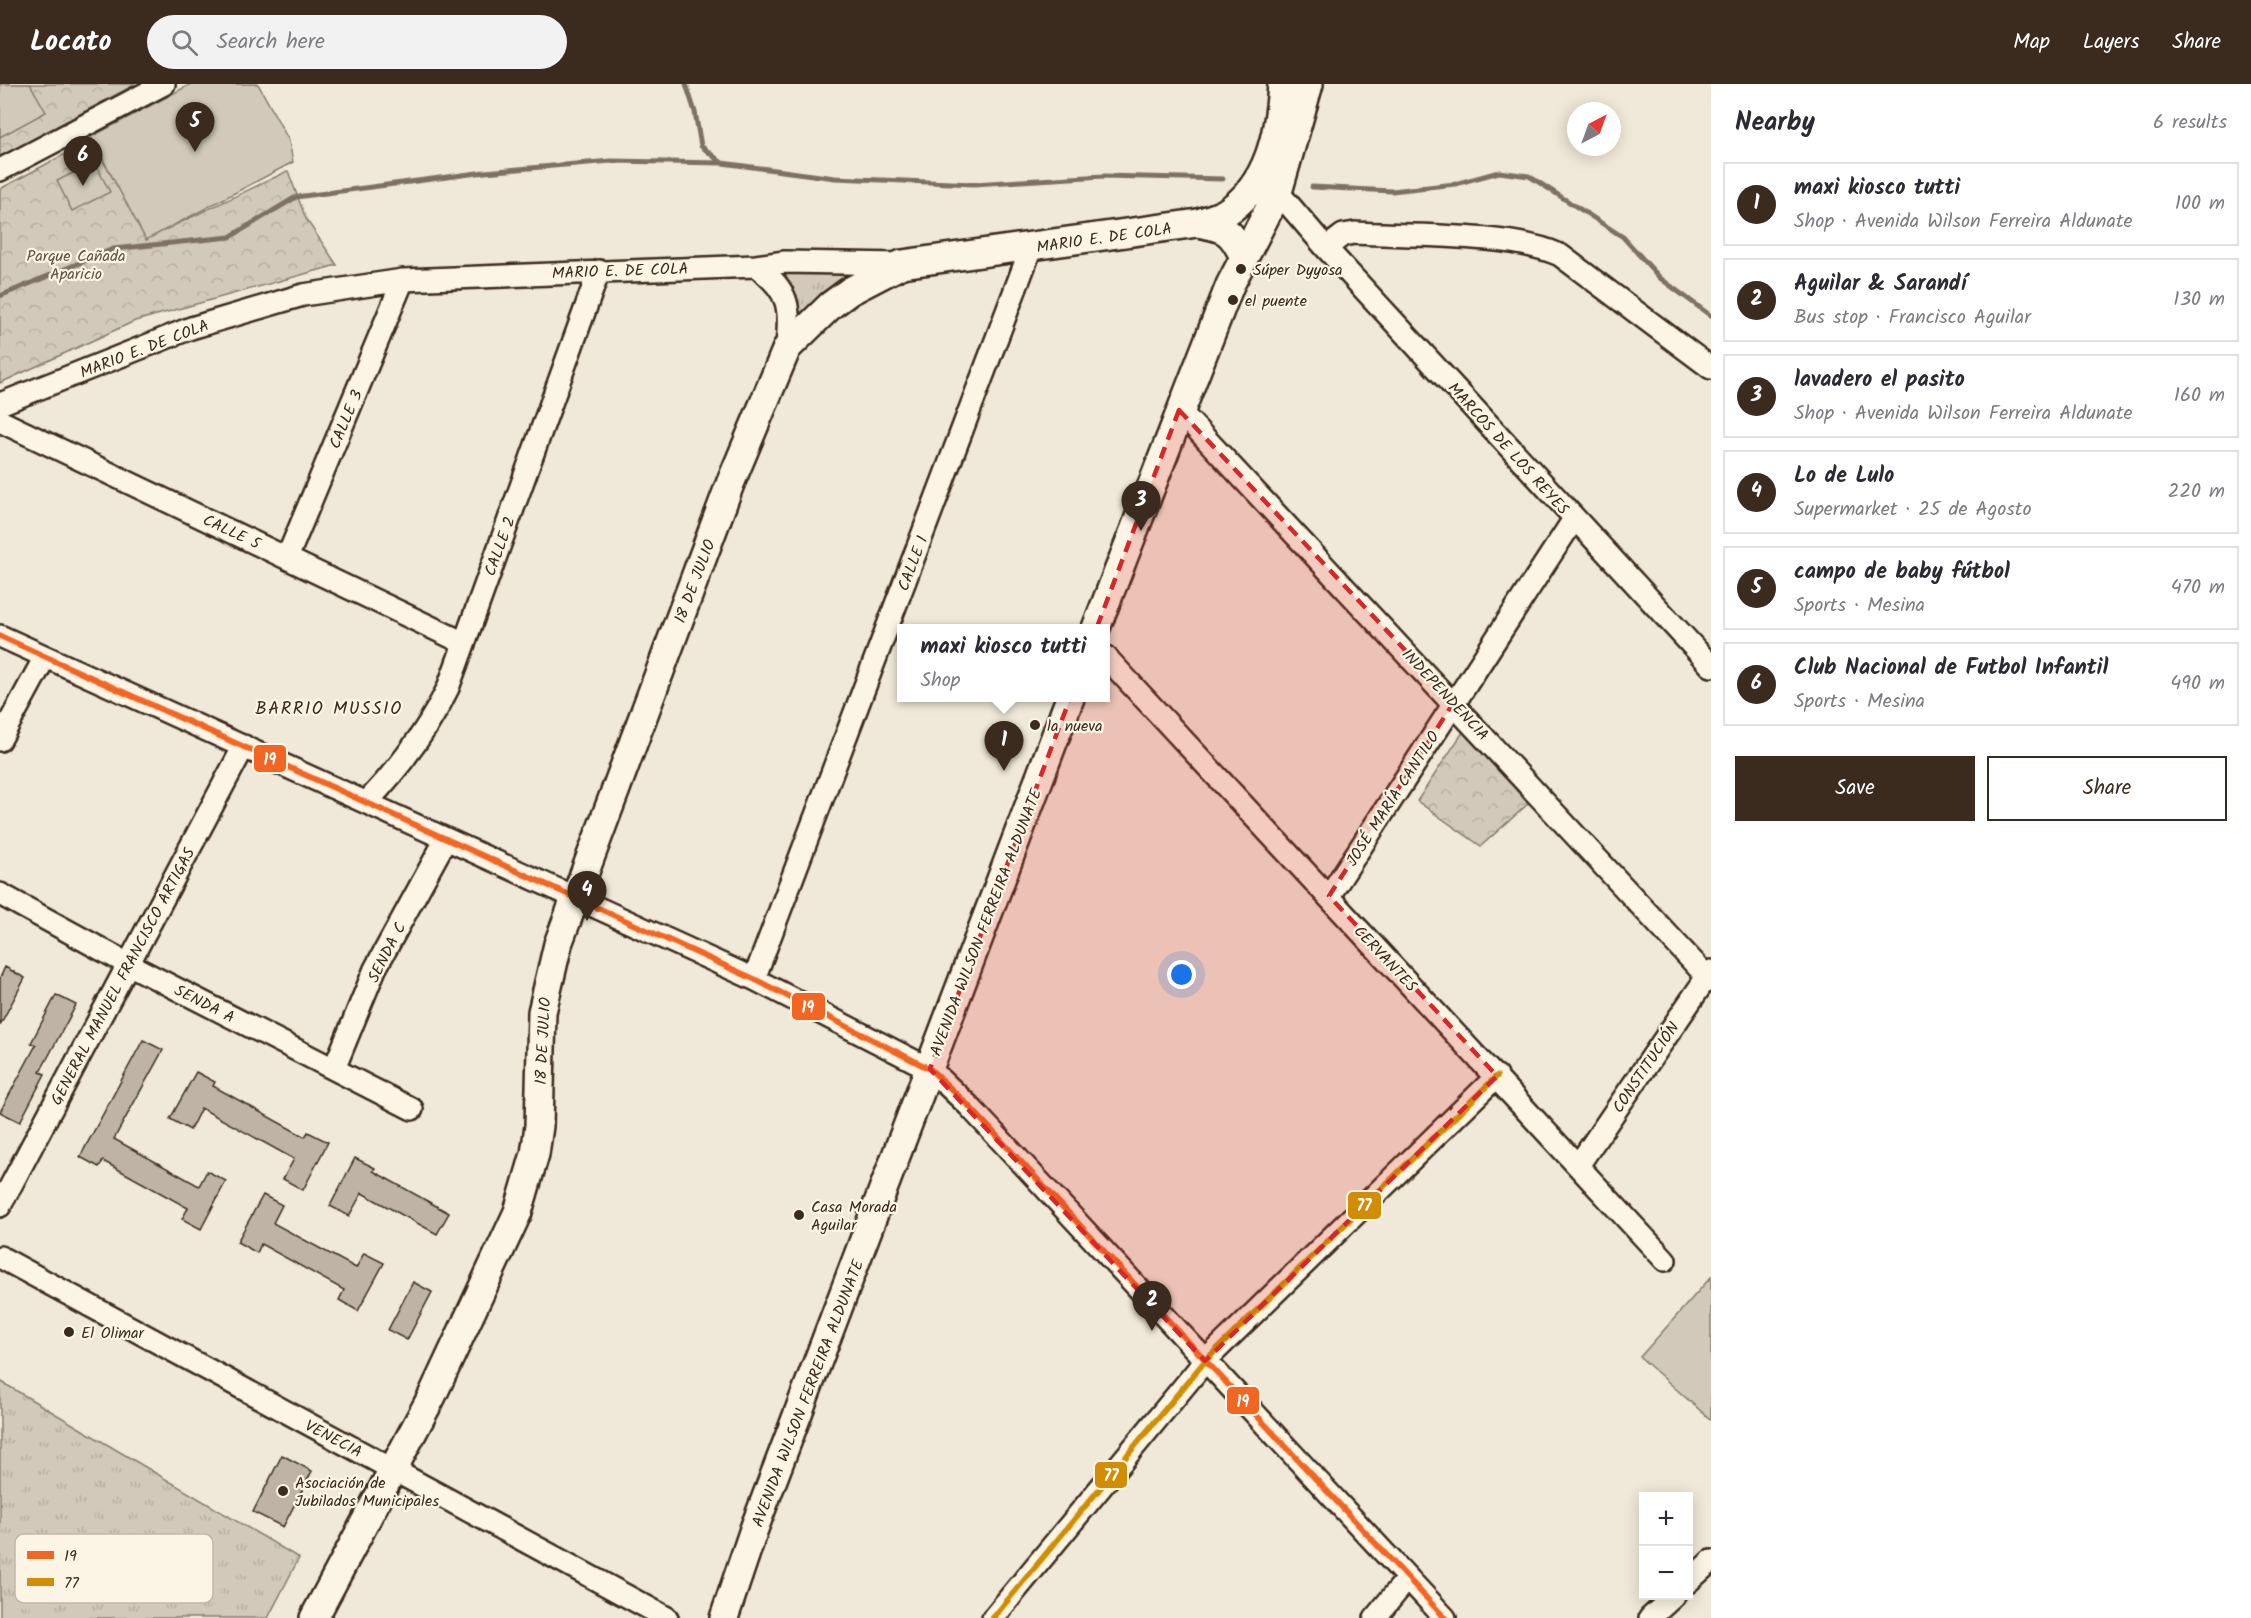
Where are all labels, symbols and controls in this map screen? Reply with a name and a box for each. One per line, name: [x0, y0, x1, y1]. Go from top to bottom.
search box: [147, 15, 567, 69]
text: Locato: [30, 20, 111, 65]
text: Search here: [216, 25, 325, 60]
icon: search: [168, 26, 201, 59]
text: Map: [2013, 26, 2050, 59]
text: Layers: [2083, 26, 2139, 59]
text: Share: [2172, 26, 2221, 59]
north arrow: [1567, 102, 1621, 156]
text: Nearby: [1735, 102, 1815, 144]
pin: 5: [176, 103, 214, 152]
text: 6 results: [2153, 107, 2227, 139]
pin: 6: [64, 136, 103, 186]
text: maxi kiosco tutti: [1794, 171, 1960, 206]
text: 1: [1753, 188, 1760, 220]
text: 100 m: [2175, 188, 2225, 220]
text: Shop · Avenida Wilson Ferreira Aldunate: [1794, 206, 2133, 238]
street label: MARIO E. DE COLA: [1035, 217, 1174, 260]
park label: Parque Cañada Aparicio: [27, 244, 125, 287]
street label: MARIO E. DE COLA: [551, 257, 689, 286]
place label: Súper Dyyosa: [1253, 258, 1343, 283]
marker: Súper Dyyosa: [1234, 262, 1248, 276]
text: Aguilar & Sarandí: [1794, 267, 1966, 302]
text: 2: [1751, 284, 1762, 316]
text: 130 m: [2173, 284, 2225, 316]
place label: el puente: [1245, 289, 1307, 314]
marker: el puente: [1226, 293, 1240, 307]
text: Bus stop · Francisco Aguilar: [1794, 302, 2031, 334]
street label: MARIO E. DE COLA: [76, 313, 213, 386]
text: lavadero el pasito: [1794, 363, 1965, 398]
street label: MARCOS DE LOS REYES: [1441, 377, 1575, 521]
text: 3: [1751, 380, 1762, 412]
text: 160 m: [2174, 380, 2225, 412]
street label: CALLE 3: [323, 386, 370, 453]
text: Shop · Avenida Wilson Ferreira Aldunate: [1794, 398, 2133, 430]
text: Lo de Lulo: [1794, 459, 1894, 494]
text: 4: [1751, 476, 1762, 508]
text: 220 m: [2168, 476, 2225, 508]
pin: 3: [1122, 482, 1160, 531]
text: Supermarket · 25 de Agosto: [1794, 494, 2032, 526]
street label: CALLE 5: [198, 508, 266, 557]
street label: CALLE 2: [478, 513, 523, 580]
street label: CALLE 1: [891, 532, 935, 595]
street label: 18 DE JULIO: [668, 536, 723, 627]
text: campo de baby fútbol: [1794, 555, 2010, 590]
text: 5: [1751, 572, 1762, 604]
text: 470 m: [2171, 572, 2225, 604]
text: Sports · Mesina: [1794, 590, 1925, 622]
popup: [897, 624, 1110, 702]
text: maxi kiosco tutti: [920, 630, 1087, 665]
street label: INDEPENDENCIA: [1395, 643, 1495, 747]
text: Club Nacional de Futbol Infantil: [1794, 651, 2108, 686]
text: Shop: [920, 665, 960, 697]
text: 6: [1751, 668, 1762, 700]
text: 490 m: [2170, 668, 2225, 700]
text: Sports · Mesina: [1794, 686, 1925, 718]
district label: BARRIO MUSSIO: [255, 695, 403, 724]
place label: la nueva: [1047, 714, 1103, 739]
marker: la nueva: [1028, 718, 1042, 732]
pin: 1: [984, 722, 1024, 771]
street label: JOSÉ MARÍA CANTILO: [1340, 726, 1446, 871]
line badge: 19: [253, 744, 287, 773]
text: 19: [264, 748, 276, 773]
button: Save: [1735, 756, 1975, 821]
button: Share: [1987, 756, 2227, 821]
street label: AVENIDA WILSON FERREIRA ALDUNATE: [924, 785, 1049, 1060]
street label: GENERAL MANUEL FRANCISCO ARTIGAS: [45, 843, 202, 1110]
pin: 4: [568, 872, 606, 921]
street label: SENDA C: [362, 918, 413, 987]
street label: CERVANTES: [1347, 920, 1423, 999]
your location: [1167, 960, 1196, 989]
street label: SENDA A: [170, 978, 239, 1030]
line badge: 19: [791, 992, 826, 1021]
street label: 18 DE JULIO: [529, 996, 558, 1086]
text: 19: [802, 996, 814, 1021]
street label: CONSTITUCIÓN: [1606, 1017, 1686, 1119]
line badge: 77: [1347, 1191, 1382, 1220]
text: 77: [1356, 1194, 1372, 1219]
place label: Casa Morada Aguilar: [811, 1195, 897, 1238]
marker: Casa Morada Aguilar: [792, 1208, 806, 1222]
street label: AVENIDA WILSON FERREIRA ALDUNATE: [746, 1256, 871, 1531]
pin: 2: [1132, 1282, 1172, 1331]
place label: El Olimar: [81, 1321, 145, 1346]
marker: El Olimar: [62, 1325, 76, 1339]
line badge: 19: [1226, 1386, 1260, 1415]
text: 19: [1237, 1390, 1249, 1415]
street label: VENECIA: [300, 1414, 367, 1465]
line badge: 77: [1094, 1461, 1128, 1489]
text: 77: [1103, 1464, 1119, 1489]
place label: Asociación de Jubilados Municipales: [295, 1471, 439, 1514]
marker: Asociación de Jubilados Municipales: [276, 1484, 290, 1498]
map controls: [1639, 1492, 1693, 1600]
button: +: [1639, 1492, 1693, 1546]
legend: [15, 1534, 213, 1603]
text: 19: [64, 1544, 77, 1569]
button: −: [1639, 1546, 1693, 1600]
text: 77: [64, 1571, 79, 1596]

